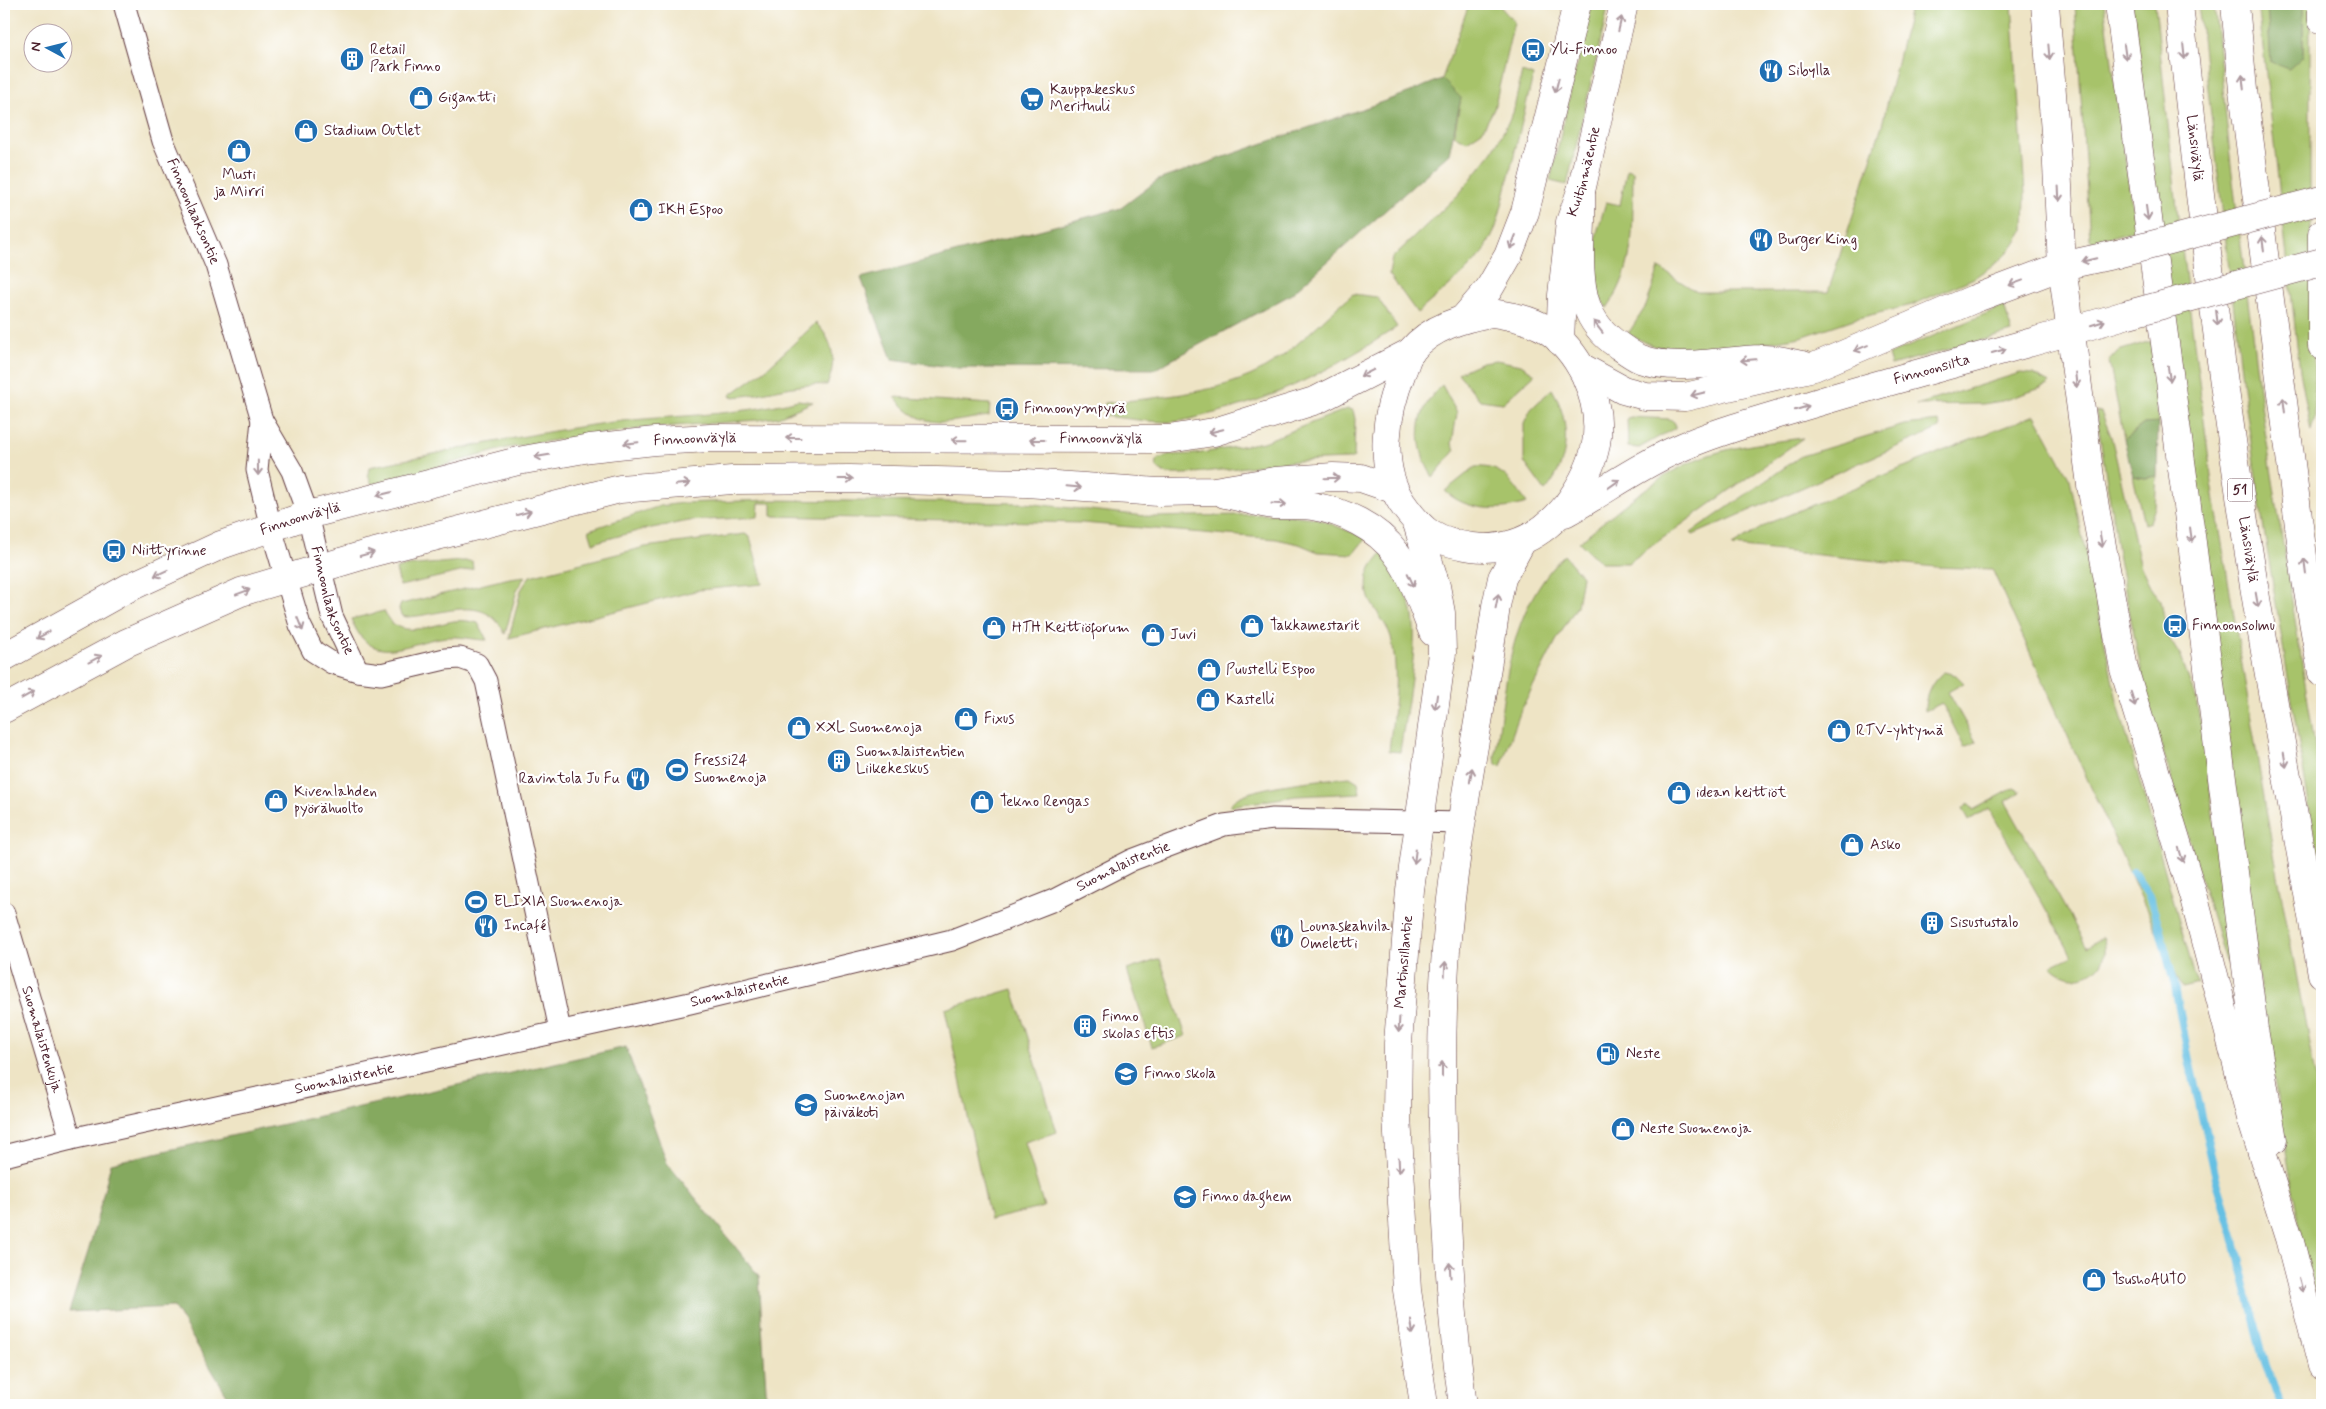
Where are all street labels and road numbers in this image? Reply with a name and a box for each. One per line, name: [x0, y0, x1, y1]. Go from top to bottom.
street label: Länsiväylä: [2181, 114, 2208, 183]
street label: Kuitinmäentie: [1563, 124, 1606, 220]
street label: Finnoonlaaksontie: [162, 155, 225, 268]
street label: Finnoonsilta: [1891, 350, 1972, 390]
street label: Finnoonväylä: [653, 428, 737, 451]
street label: Finnoonväylä: [1060, 429, 1143, 449]
road number: 51: [2228, 478, 2252, 502]
street label: Finnoonväylä: [257, 497, 343, 541]
street label: Länsiväylä: [2233, 515, 2263, 585]
street label: Finnoonlaaksontie: [306, 544, 359, 658]
street label: Suomalaistentie: [1073, 836, 1173, 897]
street label: Martinsillantie: [1390, 914, 1418, 1010]
street label: Suomalaistentie: [688, 970, 791, 1013]
street label: Suomalaistenkuja: [16, 984, 67, 1096]
street label: Suomalaistentie: [293, 1058, 396, 1100]

